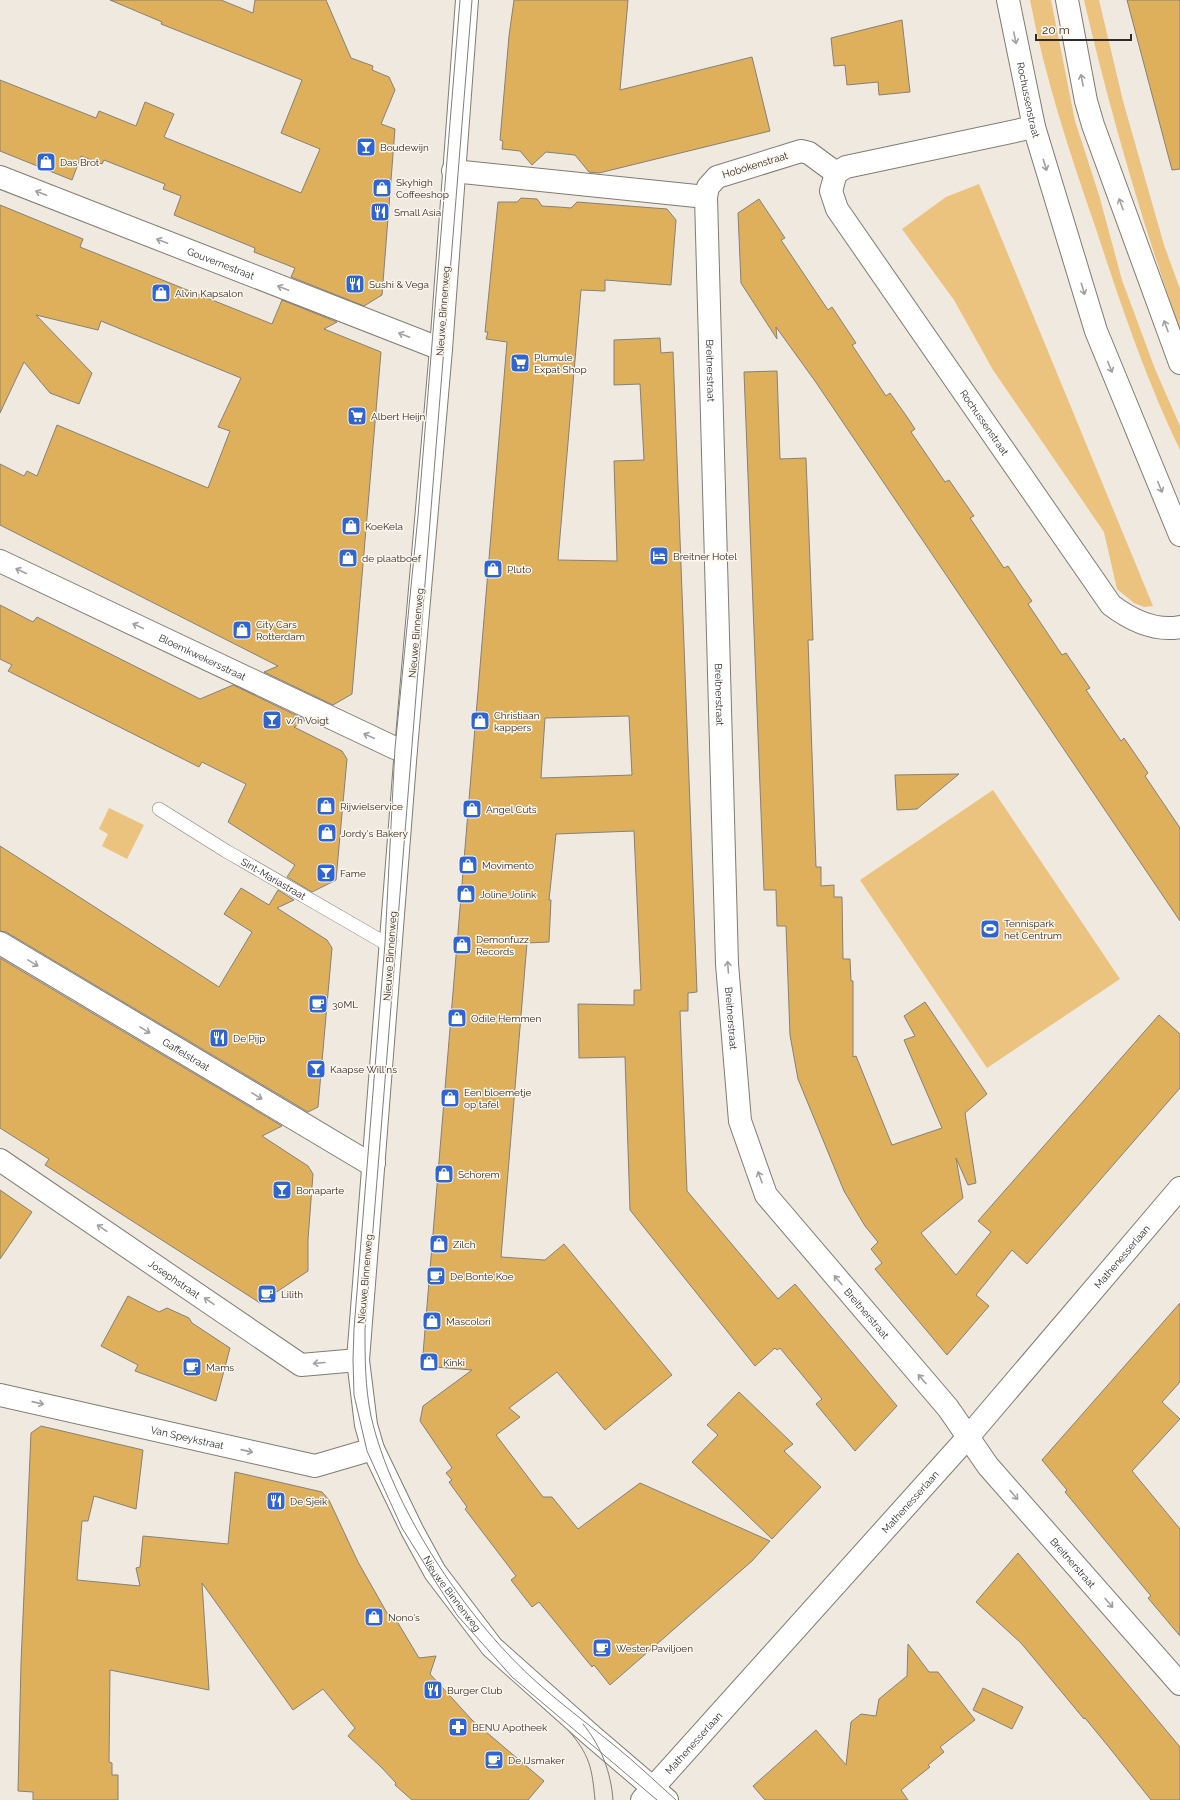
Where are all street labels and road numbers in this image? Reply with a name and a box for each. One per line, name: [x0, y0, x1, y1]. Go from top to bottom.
street label: Rochussenstraat: [1015, 61, 1043, 140]
street label: Hobokenstraat: [721, 150, 790, 180]
street label: Gouvernestraat: [186, 245, 257, 281]
street label: Nieuwe Binnenweg: [434, 266, 452, 356]
street label: Breitnerstraat: [704, 339, 717, 403]
street label: Rochussenstraat: [958, 387, 1011, 458]
street label: Nieuwe Binnenweg: [407, 588, 425, 678]
street label: Bloemkwekersstraat: [157, 632, 248, 682]
street label: Breitnerstraat: [713, 663, 726, 727]
street label: Sint-Mariastraat: [239, 855, 308, 902]
street label: Nieuwe Binnenweg: [381, 911, 399, 1001]
street label: Breitnerstraat: [723, 987, 740, 1051]
street label: Gaffelstraat: [161, 1036, 212, 1073]
street label: Mathenesserlaan: [1092, 1223, 1152, 1290]
street label: Nieuwe Binnenweg: [356, 1234, 374, 1324]
street label: Josephstraat: [147, 1258, 203, 1300]
street label: Breitnerstraat: [842, 1286, 892, 1341]
street label: Van Speykstraat: [150, 1424, 226, 1451]
street label: Mathenesserlaan: [879, 1468, 941, 1535]
street label: Breitnerstraat: [1048, 1536, 1098, 1590]
street label: Nieuwe Binnenweg: [422, 1554, 483, 1633]
street label: Mathenesserlaan: [663, 1709, 724, 1776]

